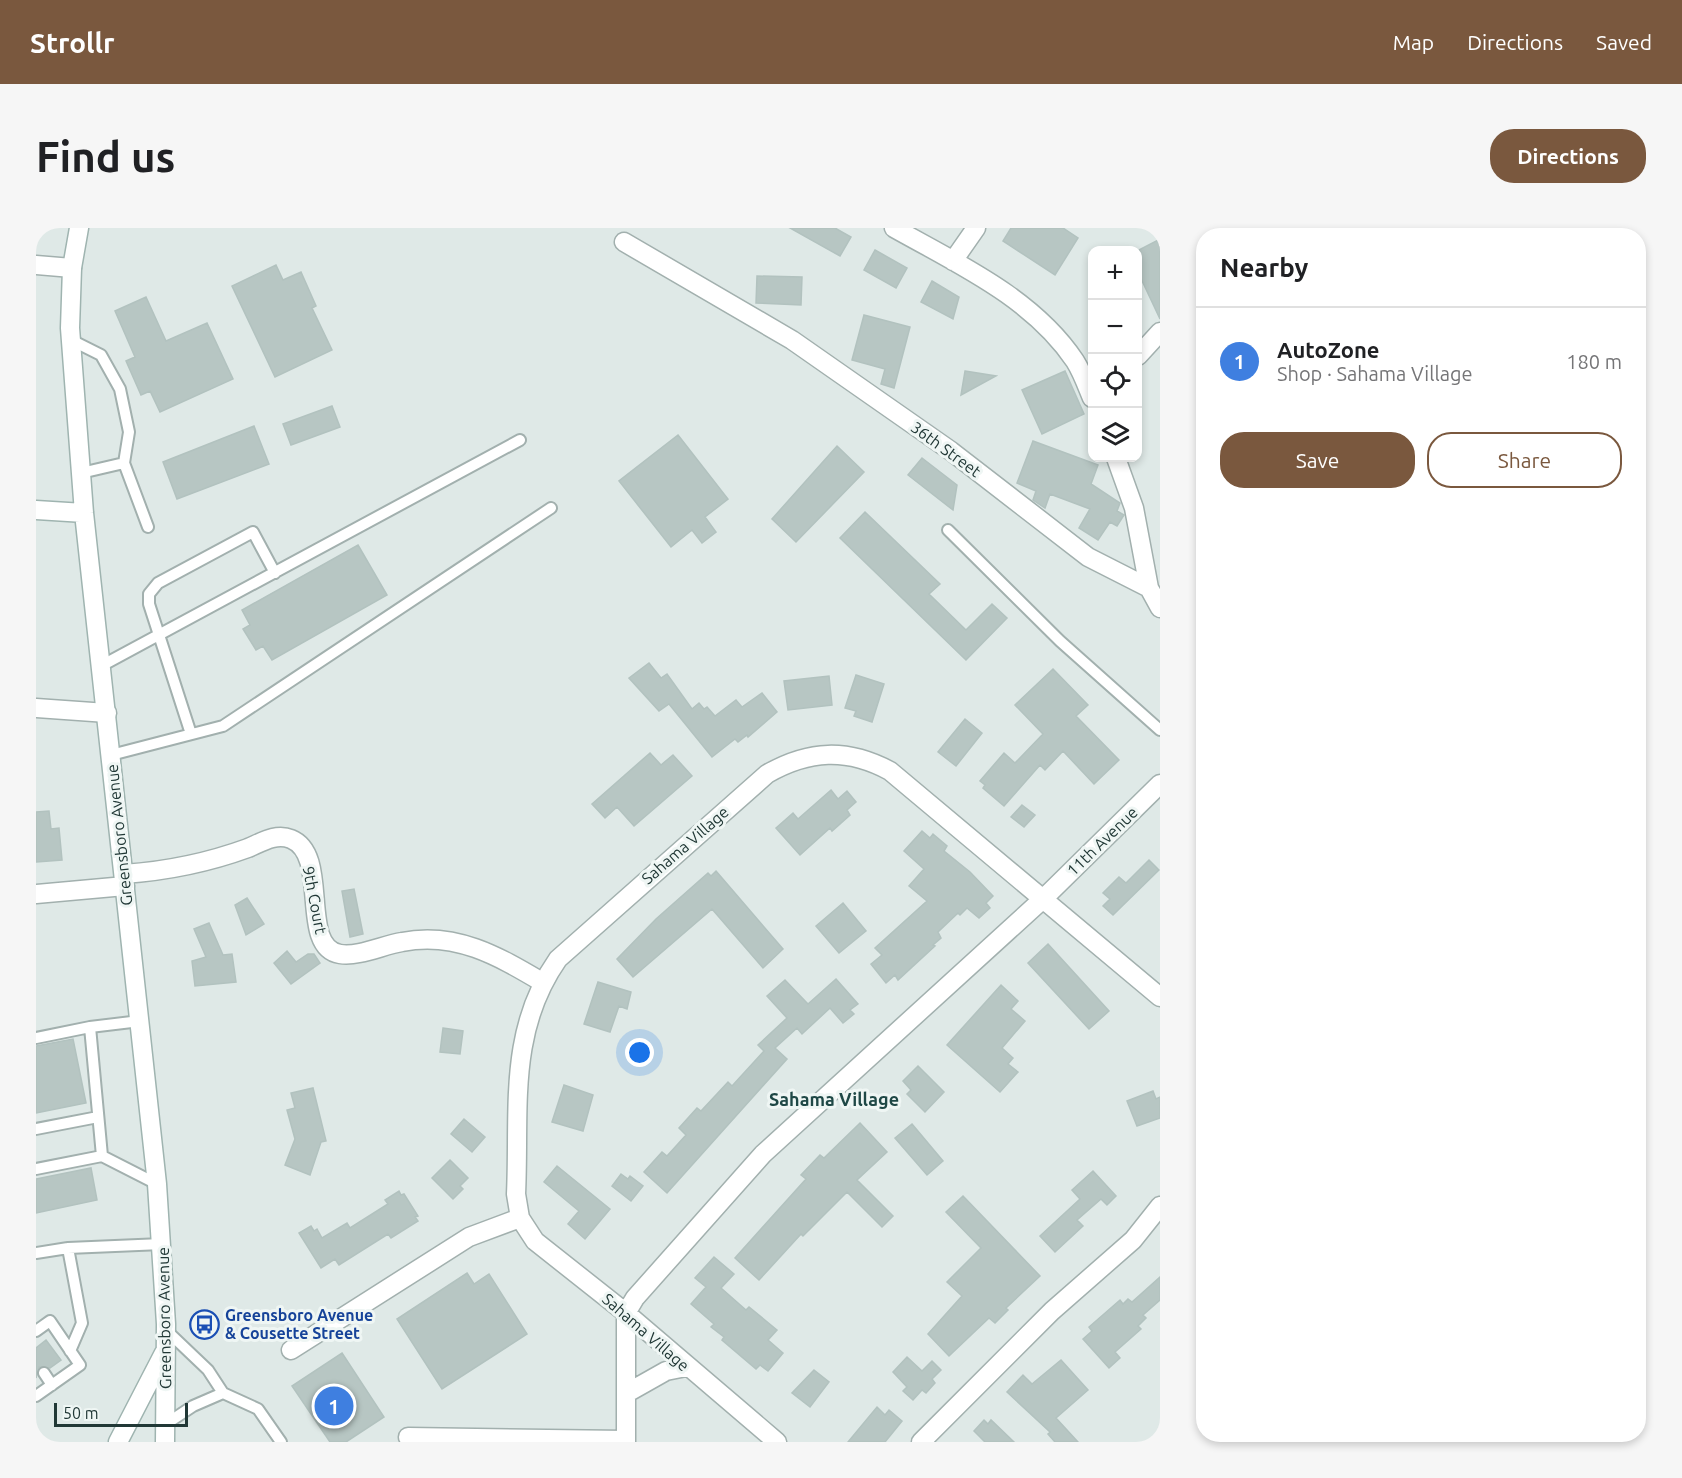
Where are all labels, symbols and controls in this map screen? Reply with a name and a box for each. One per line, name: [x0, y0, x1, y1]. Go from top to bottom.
text: Strollr: [30, 27, 115, 58]
text: Map: [1393, 30, 1434, 54]
text: Directions: [1467, 30, 1563, 54]
text: Saved: [1596, 30, 1652, 54]
button: Directions: [1490, 129, 1646, 183]
text: Find us: [36, 133, 175, 180]
map controls: [1088, 246, 1142, 462]
button: +: [1088, 246, 1142, 300]
text: Nearby: [1220, 253, 1308, 282]
button: −: [1088, 300, 1142, 354]
text: AutoZone: [1277, 337, 1379, 362]
text: 1: [1234, 350, 1245, 373]
text: 180 m: [1566, 350, 1622, 373]
button: locate: [1088, 354, 1142, 408]
text: Shop · Sahama Village: [1277, 362, 1473, 385]
button: layers: [1088, 408, 1142, 462]
street label: 36th Street: [908, 418, 985, 481]
button: Save: [1220, 432, 1415, 488]
button: Share: [1427, 432, 1622, 488]
street label: Greensboro Avenue: [103, 763, 135, 907]
street label: Sahama Village: [638, 802, 732, 888]
street label: 11th Avenue: [1063, 803, 1141, 879]
street label: 9th Court: [300, 865, 331, 936]
your location: [625, 1038, 654, 1067]
district label: Sahama Village: [769, 1089, 899, 1109]
street label: Greensboro Avenue: [154, 1247, 174, 1389]
street label: Sahama Village: [599, 1289, 693, 1375]
place label: Greensboro Avenue & Cousette Street: [225, 1306, 373, 1342]
bus stop icon: Greensboro Avenue & Cousette Street: [188, 1308, 220, 1340]
pin: 1: [314, 1384, 354, 1428]
scale bar: [54, 1400, 188, 1428]
text: 50 m: [63, 1404, 99, 1422]

